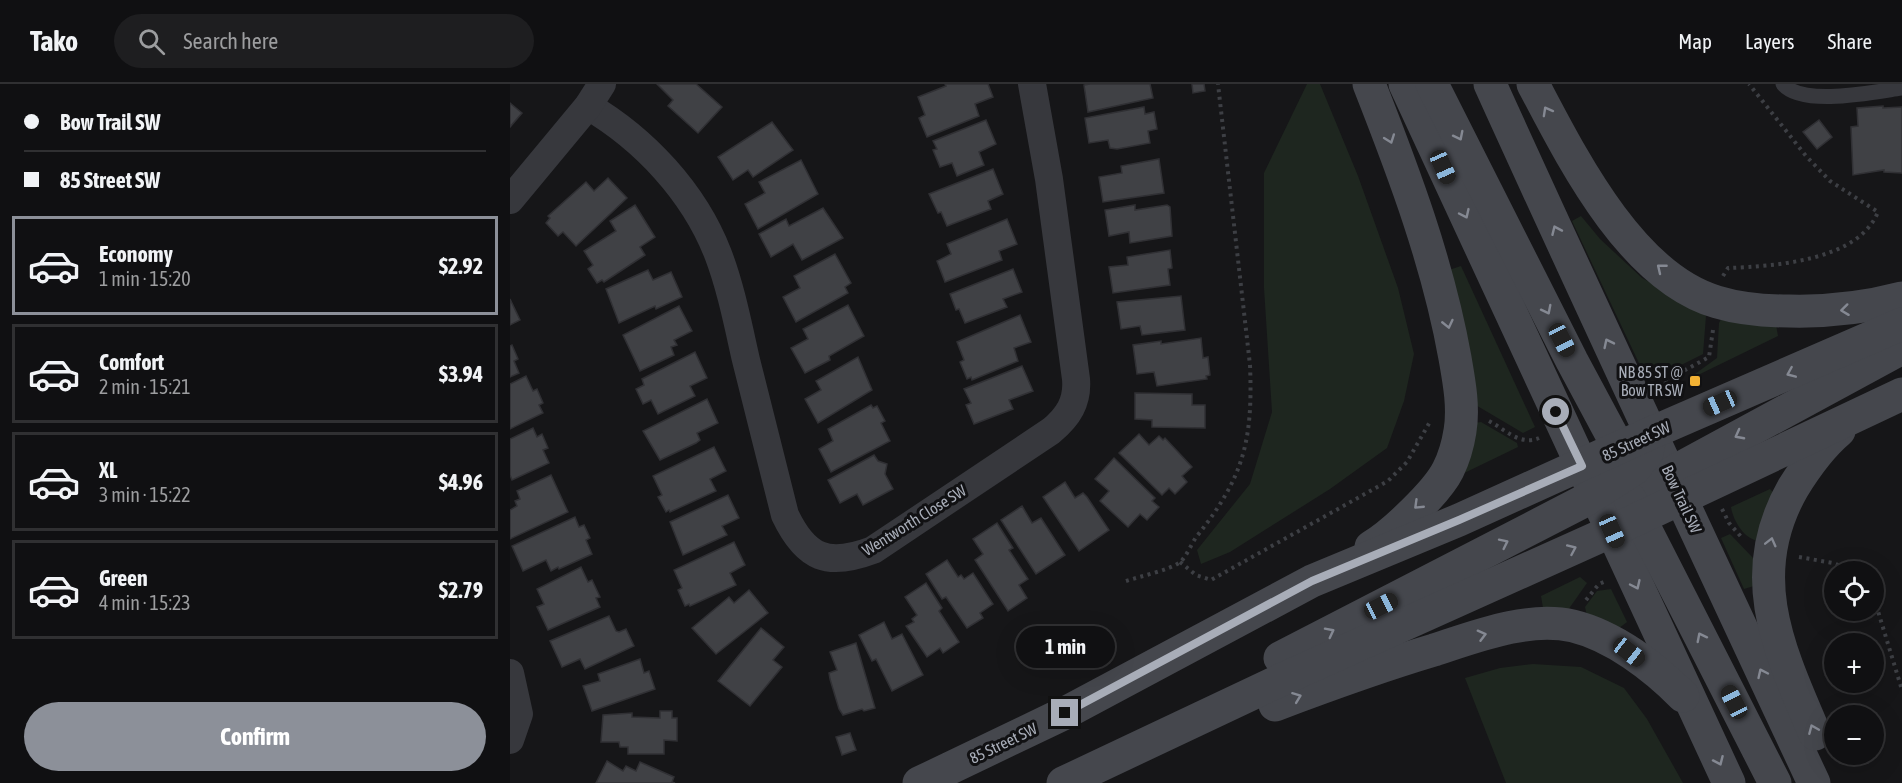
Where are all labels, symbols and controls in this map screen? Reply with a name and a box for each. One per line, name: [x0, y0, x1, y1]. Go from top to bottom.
search box: [114, 14, 534, 68]
text: Tako: [30, 25, 78, 57]
icon: search: [135, 25, 168, 58]
text: Search here: [183, 28, 278, 54]
text: Map: [1678, 29, 1712, 53]
text: Layers: [1745, 29, 1795, 53]
text: Share: [1828, 29, 1872, 53]
one-way arrow: [1543, 107, 1555, 117]
text: Bow Trail SW: [60, 109, 160, 135]
one-way arrow: [1452, 130, 1463, 140]
one-way arrow: [1383, 132, 1395, 143]
car: [1427, 147, 1459, 187]
text: 85 Street SW: [60, 167, 160, 193]
one-way arrow: [1457, 207, 1469, 218]
one-way arrow: [1551, 225, 1563, 236]
icon: car: [27, 239, 81, 293]
text: Economy: [99, 241, 173, 267]
text: $2.92: [439, 253, 483, 279]
one-way arrow: [1656, 265, 1667, 276]
text: 1 min · 15:20: [99, 267, 191, 290]
one-way arrow: [1840, 303, 1850, 316]
one-way arrow: [1539, 304, 1551, 315]
one-way arrow: [1441, 319, 1454, 329]
car: [1546, 320, 1578, 360]
one-way arrow: [1604, 338, 1616, 349]
icon: car: [27, 347, 81, 401]
text: Comfort: [99, 349, 164, 375]
text: $3.94: [439, 361, 483, 387]
place label: NB 85 ST @ Bow TR SW: [1618, 363, 1683, 399]
one-way arrow: [1786, 366, 1797, 378]
marker: NB 85 ST @ Bow TR SW: [1688, 374, 1702, 388]
text: 2 min · 15:21: [99, 375, 191, 398]
car: [1700, 387, 1740, 419]
route start: [1542, 398, 1569, 425]
street label: 85 Street SW: [1599, 417, 1673, 465]
one-way arrow: [1735, 428, 1746, 439]
icon: car: [27, 455, 81, 509]
text: XL: [99, 457, 117, 483]
street label: Bow Trail SW: [1658, 462, 1706, 536]
text: $4.96: [439, 469, 483, 495]
street label: Wentworth Close SW: [859, 481, 970, 559]
text: 3 min · 15:22: [99, 483, 191, 506]
one-way arrow: [1415, 498, 1426, 509]
car: [1596, 511, 1628, 551]
one-way arrow: [1764, 537, 1777, 547]
one-way arrow: [1497, 539, 1508, 550]
one-way arrow: [1566, 545, 1577, 557]
map controls: [1824, 561, 1884, 765]
button: locate: [1824, 561, 1884, 621]
icon: car: [27, 563, 81, 617]
text: Green: [99, 565, 148, 591]
text: $2.79: [439, 577, 483, 603]
one-way arrow: [1629, 578, 1641, 589]
car: [1361, 590, 1401, 622]
text: 4 min · 15:23: [99, 591, 191, 614]
callout: 1 min: [1016, 626, 1114, 668]
one-way arrow: [1324, 628, 1334, 639]
one-way arrow: [1477, 630, 1487, 643]
one-way arrow: [1697, 633, 1708, 643]
button: +: [1824, 633, 1884, 693]
car: [1609, 634, 1649, 670]
text: 1 min: [1045, 635, 1086, 658]
one-way arrow: [1758, 668, 1770, 679]
car: [1718, 682, 1750, 722]
one-way arrow: [1291, 692, 1302, 704]
route end: [1051, 699, 1078, 726]
button: Confirm: [24, 702, 486, 771]
button: −: [1824, 705, 1884, 765]
street label: 85 Street SW: [966, 719, 1040, 767]
one-way arrow: [1808, 725, 1820, 736]
one-way arrow: [1712, 755, 1724, 766]

